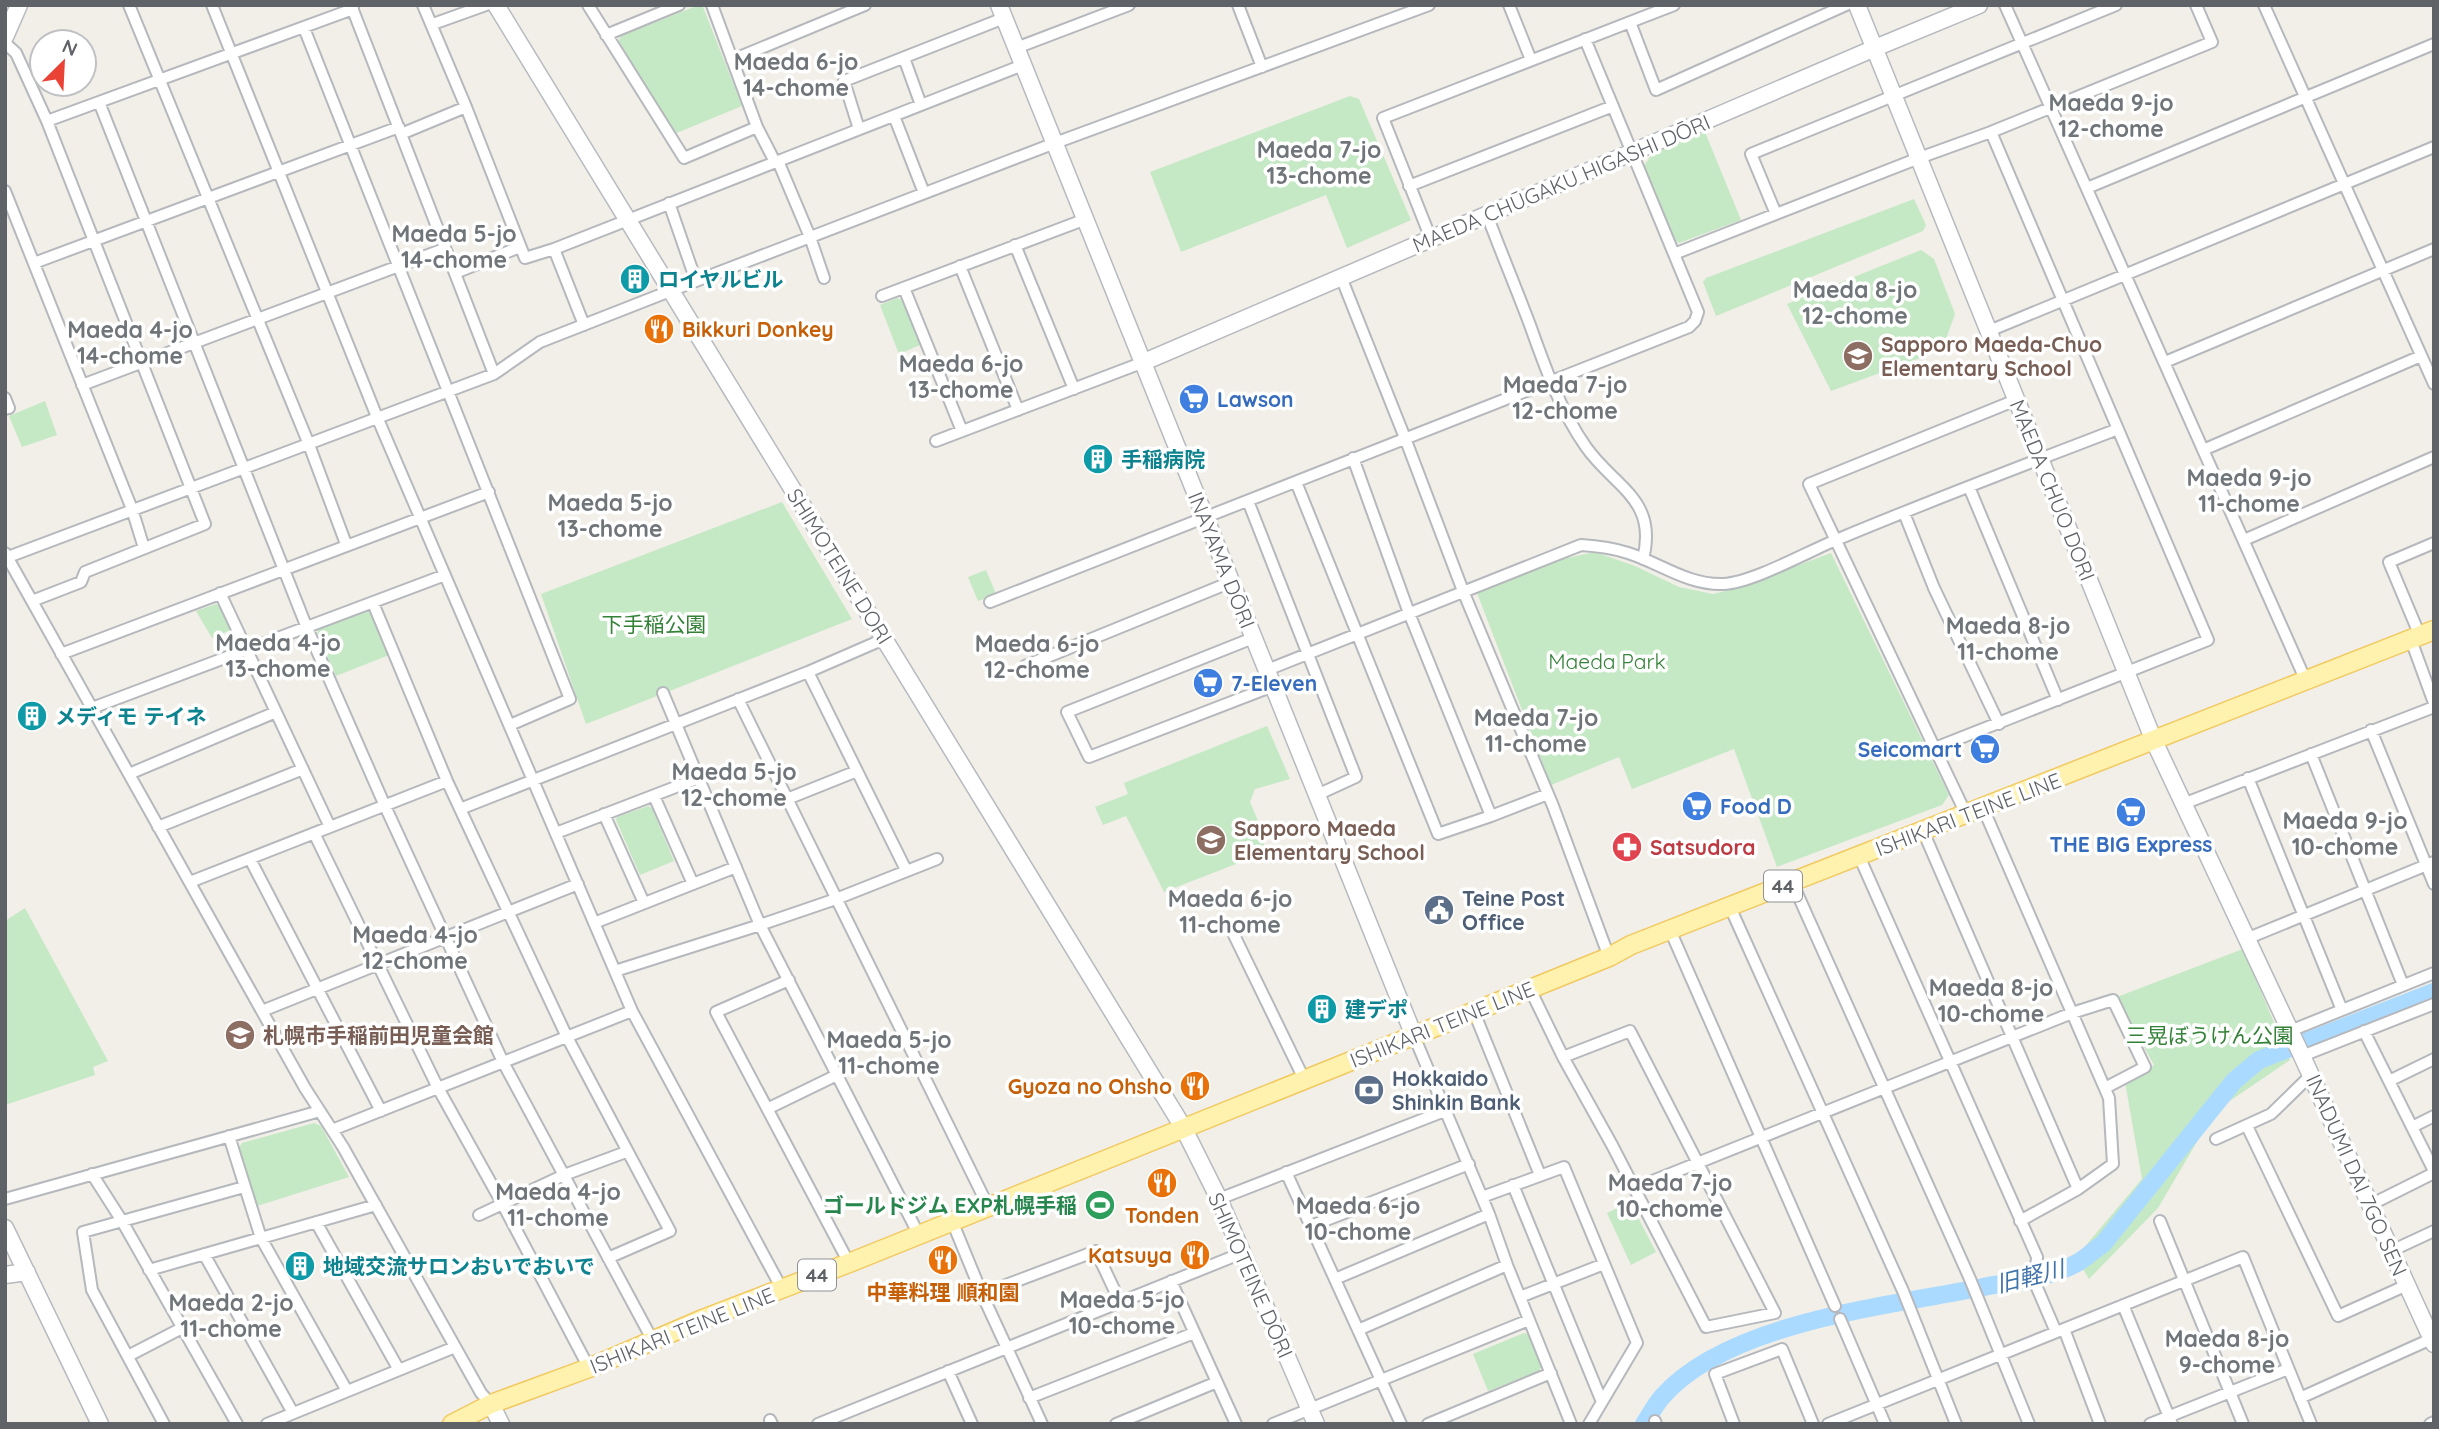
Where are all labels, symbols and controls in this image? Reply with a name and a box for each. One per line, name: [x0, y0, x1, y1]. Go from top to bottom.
north arrow: [28, 28, 98, 98]
text: N: [59, 34, 81, 61]
district label: Maeda 6-jo 14-chome: [734, 47, 858, 102]
district label: Maeda 9-jo 12-chome: [2048, 88, 2174, 143]
street label: MAEDA CHŪGAKU HIGASHI DŌRI: [1408, 108, 1714, 258]
district label: Maeda 7-jo 13-chome: [1257, 135, 1381, 190]
district label: Maeda 5-jo 14-chome: [391, 219, 517, 274]
building icon: ロイヤルビル: [618, 262, 652, 296]
place label: ロイヤルビル: [658, 266, 783, 292]
district label: Maeda 8-jo 12-chome: [1793, 275, 1917, 330]
restaurant icon: Bikkuri Donkey: [642, 312, 676, 346]
district label: Maeda 4-jo 14-chome: [67, 315, 193, 370]
place label: Bikkuri Donkey: [682, 316, 834, 342]
place label: Sapporo Maeda-Chuo Elementary School: [1881, 331, 2102, 381]
school or university icon: Sapporo Maeda-Chuo Elementary School: [1841, 339, 1875, 373]
district label: Maeda 6-jo 13-chome: [899, 349, 1023, 404]
district label: Maeda 7-jo 12-chome: [1503, 370, 1627, 425]
supermarket icon: Lawson: [1177, 382, 1211, 416]
place label: Lawson: [1217, 386, 1294, 412]
street label: MAEDA CHUO DORI: [2005, 396, 2101, 584]
building icon: 手稲病院: [1081, 442, 1115, 476]
place label: 手稲病院: [1121, 446, 1205, 472]
district label: Maeda 9-jo 11-chome: [2186, 463, 2312, 518]
street label: SHIMOTEINE DORI: [782, 483, 898, 649]
district label: Maeda 5-jo 13-chome: [547, 488, 673, 543]
street label: INAYAMA DŌRI: [1183, 488, 1261, 632]
park label: 下手稲公園: [602, 611, 707, 637]
district label: Maeda 8-jo 11-chome: [1946, 611, 2070, 666]
district label: Maeda 4-jo 13-chome: [215, 628, 341, 683]
district label: Maeda 6-jo 12-chome: [975, 629, 1099, 684]
park label: Maeda Park: [1548, 648, 1666, 674]
supermarket icon: 7-Eleven: [1191, 666, 1225, 700]
place label: 7-Eleven: [1231, 670, 1317, 696]
building icon: メディモ テイネ: [15, 699, 49, 733]
place label: メディモ テイネ: [55, 703, 206, 729]
district label: Maeda 7-jo 11-chome: [1474, 703, 1598, 758]
supermarket icon: Seicomart: [1968, 732, 2002, 766]
place label: Seicomart: [1858, 736, 1962, 762]
district label: Maeda 5-jo 12-chome: [671, 757, 797, 812]
street label: ISHIKARI TEINE LINE: [1872, 767, 2064, 861]
supermarket icon: Food D: [1680, 789, 1714, 823]
place label: Food D: [1720, 793, 1792, 819]
supermarket icon: THE BIG Express: [2114, 795, 2148, 829]
district label: Maeda 9-jo 10-chome: [2282, 806, 2408, 861]
place label: Sapporo Maeda Elementary School: [1234, 815, 1425, 865]
school or university icon: Sapporo Maeda Elementary School: [1194, 823, 1228, 857]
pharmacy icon: Satsudora: [1610, 830, 1644, 864]
place label: THE BIG Express: [2050, 831, 2212, 857]
place label: Satsudora: [1650, 834, 1756, 860]
road number: 44: [1764, 870, 1802, 902]
district label: Maeda 6-jo 11-chome: [1168, 884, 1292, 939]
place label: Teine Post Office: [1462, 885, 1565, 935]
public building icon: Teine Post Office: [1422, 893, 1456, 927]
district label: Maeda 4-jo 12-chome: [352, 920, 478, 975]
district label: Maeda 8-jo 10-chome: [1929, 973, 2053, 1028]
street label: ISHIKARI TEINE LINE: [1346, 975, 1538, 1073]
building icon: 建デポ: [1305, 992, 1339, 1026]
place label: 建デポ: [1345, 996, 1408, 1022]
school or university icon: 札幌市手稲前田児童会館: [223, 1018, 257, 1052]
place label: 札幌市手稲前田児童会館: [263, 1022, 494, 1048]
park label: 三晃ぼうけん公園: [2126, 1022, 2294, 1048]
district label: Maeda 5-jo 11-chome: [826, 1025, 952, 1080]
place label: Hokkaido Shinkin Bank: [1392, 1065, 1521, 1115]
restaurant icon: Gyoza no Ohsho: [1178, 1069, 1212, 1103]
street label: INADUMI DAI 7GO SEN: [2301, 1070, 2413, 1280]
place label: Gyoza no Ohsho: [1008, 1073, 1172, 1099]
bank icon: Hokkaido Shinkin Bank: [1352, 1073, 1386, 1107]
restaurant icon: Tonden: [1145, 1166, 1179, 1200]
district label: Maeda 7-jo 10-chome: [1608, 1168, 1732, 1223]
district label: Maeda 4-jo 11-chome: [495, 1177, 621, 1232]
sports icon: ゴールドジム EXP札幌手稲: [1083, 1188, 1117, 1222]
street label: SHIMOTEINE DŌRI: [1203, 1188, 1299, 1362]
district label: Maeda 6-jo 10-chome: [1296, 1191, 1420, 1246]
place label: ゴールドジム EXP札幌手稲: [823, 1192, 1077, 1218]
place label: Tonden: [1125, 1202, 1199, 1228]
restaurant icon: Katsuya: [1178, 1238, 1212, 1272]
place label: Katsuya: [1088, 1242, 1172, 1268]
restaurant icon: 中華料理 順和園: [926, 1243, 960, 1277]
building icon: 地域交流サロンおいでおいで: [283, 1249, 317, 1283]
place label: 地域交流サロンおいでおいで: [323, 1253, 595, 1279]
water label: 旧軽川: [1993, 1253, 2070, 1298]
road number: 44: [798, 1260, 836, 1290]
place label: 中華料理 順和園: [867, 1279, 1019, 1305]
street label: ISHIKARI TEINE LINE: [586, 1281, 778, 1379]
district label: Maeda 5-jo 10-chome: [1059, 1285, 1185, 1340]
district label: Maeda 2-jo 11-chome: [168, 1288, 294, 1343]
district label: Maeda 8-jo 9-chome: [2165, 1324, 2289, 1379]

